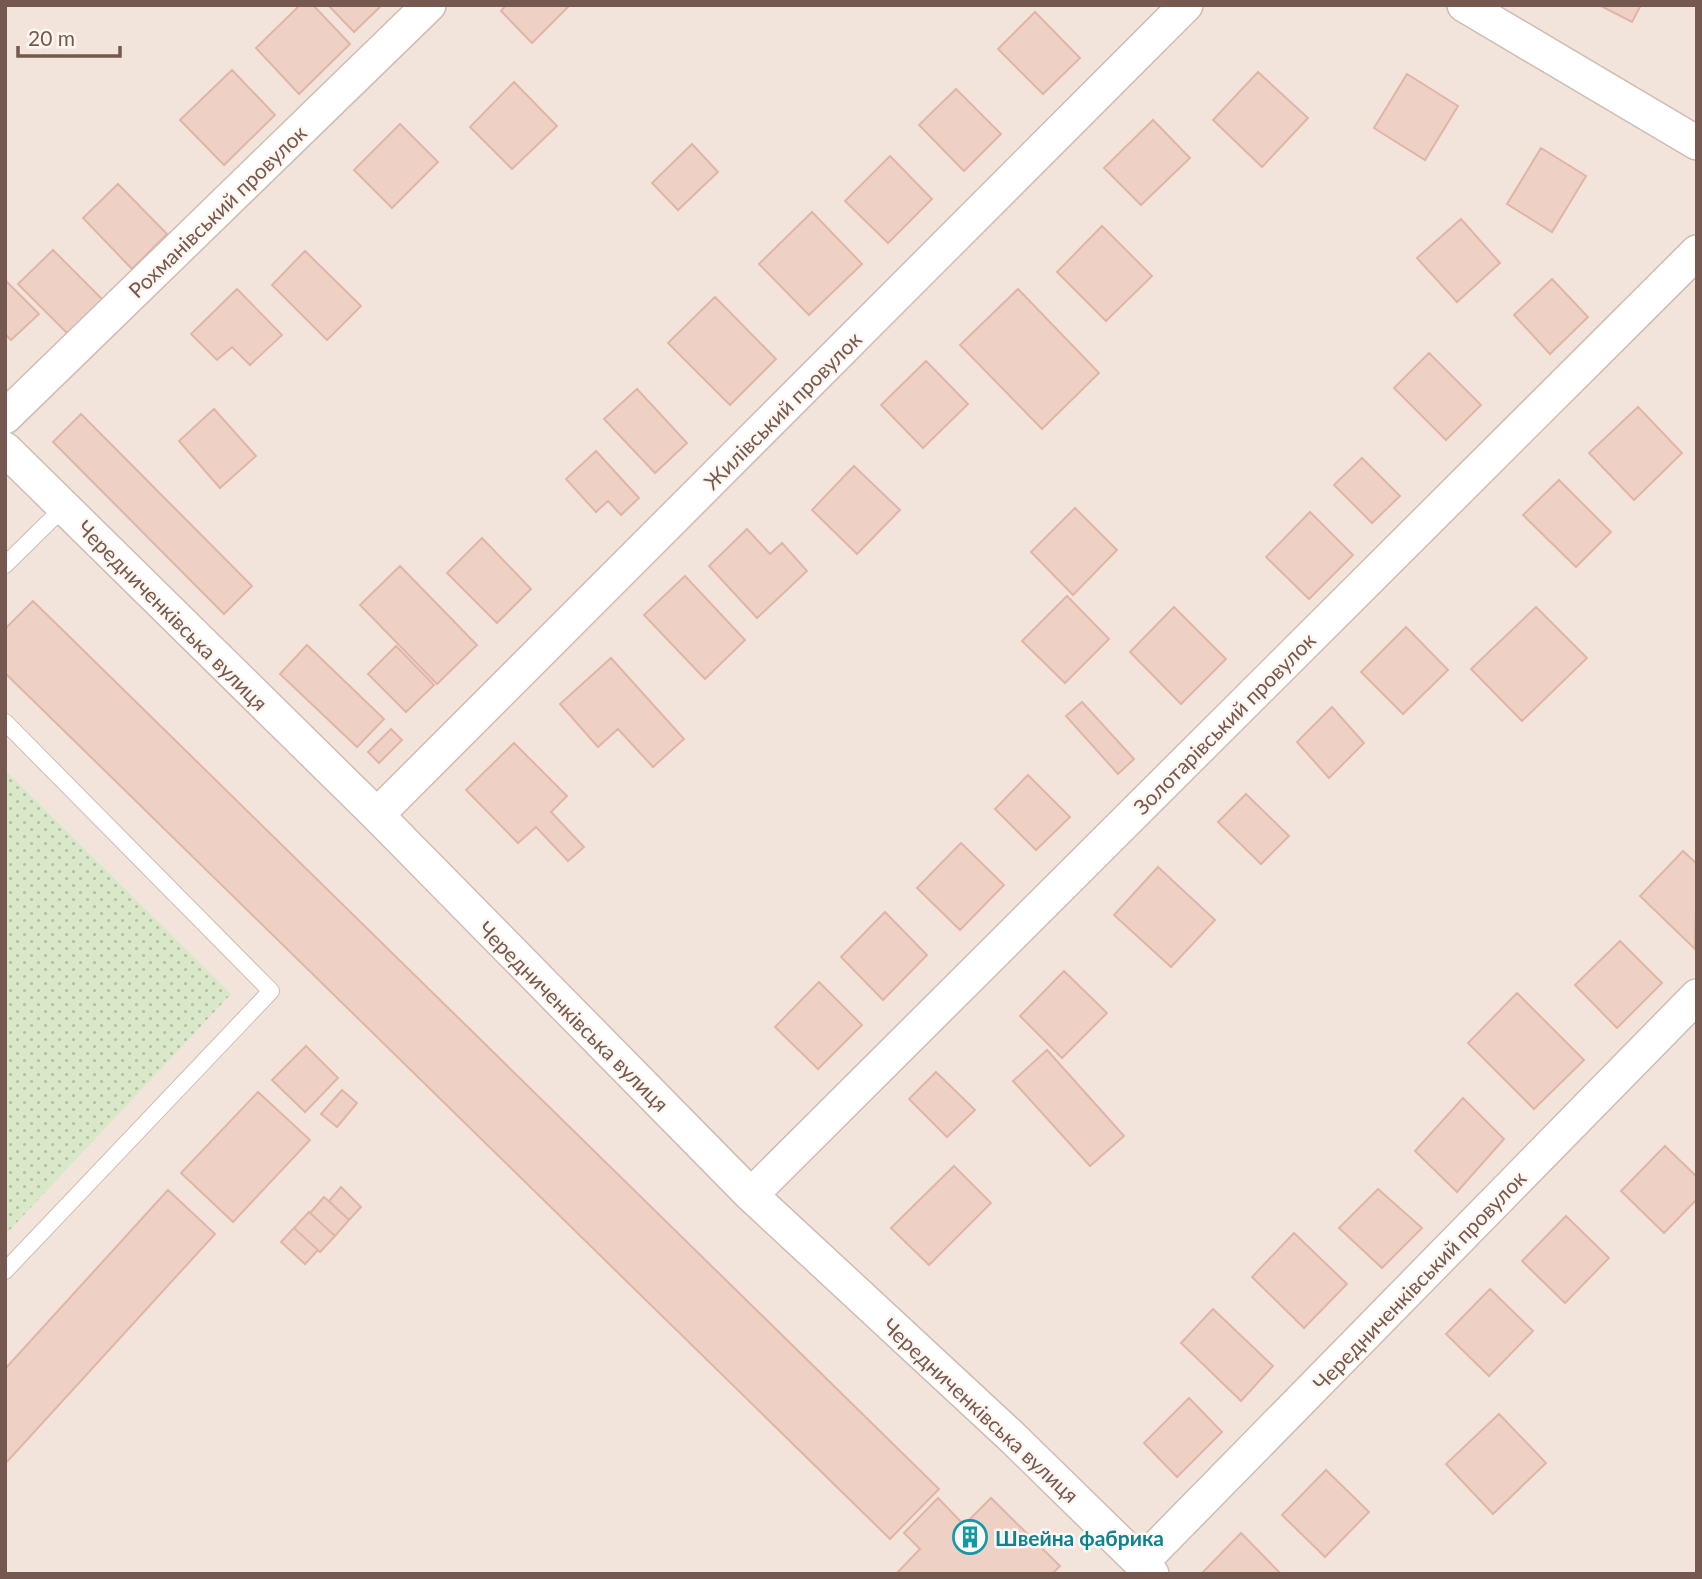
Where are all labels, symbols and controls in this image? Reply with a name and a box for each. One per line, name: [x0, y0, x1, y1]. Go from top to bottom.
scale bar: [18, 14, 119, 58]
text: 20 m: [28, 25, 75, 50]
street label: Рохманівський провулок: [123, 119, 311, 302]
street label: Жилівський провулок: [698, 326, 866, 494]
street label: Чередниченківська вулиця: [73, 515, 273, 715]
street label: Золотарівський провулок: [1128, 627, 1320, 819]
street label: Чередниченківська вулиця: [474, 916, 674, 1116]
street label: Чередниченківський провулок: [1307, 1165, 1531, 1395]
street label: Чередниченківська вулиця: [878, 1313, 1084, 1507]
building icon: Швейна фабрика: [951, 1518, 989, 1556]
place label: Швейна фабрика: [995, 1525, 1164, 1550]

